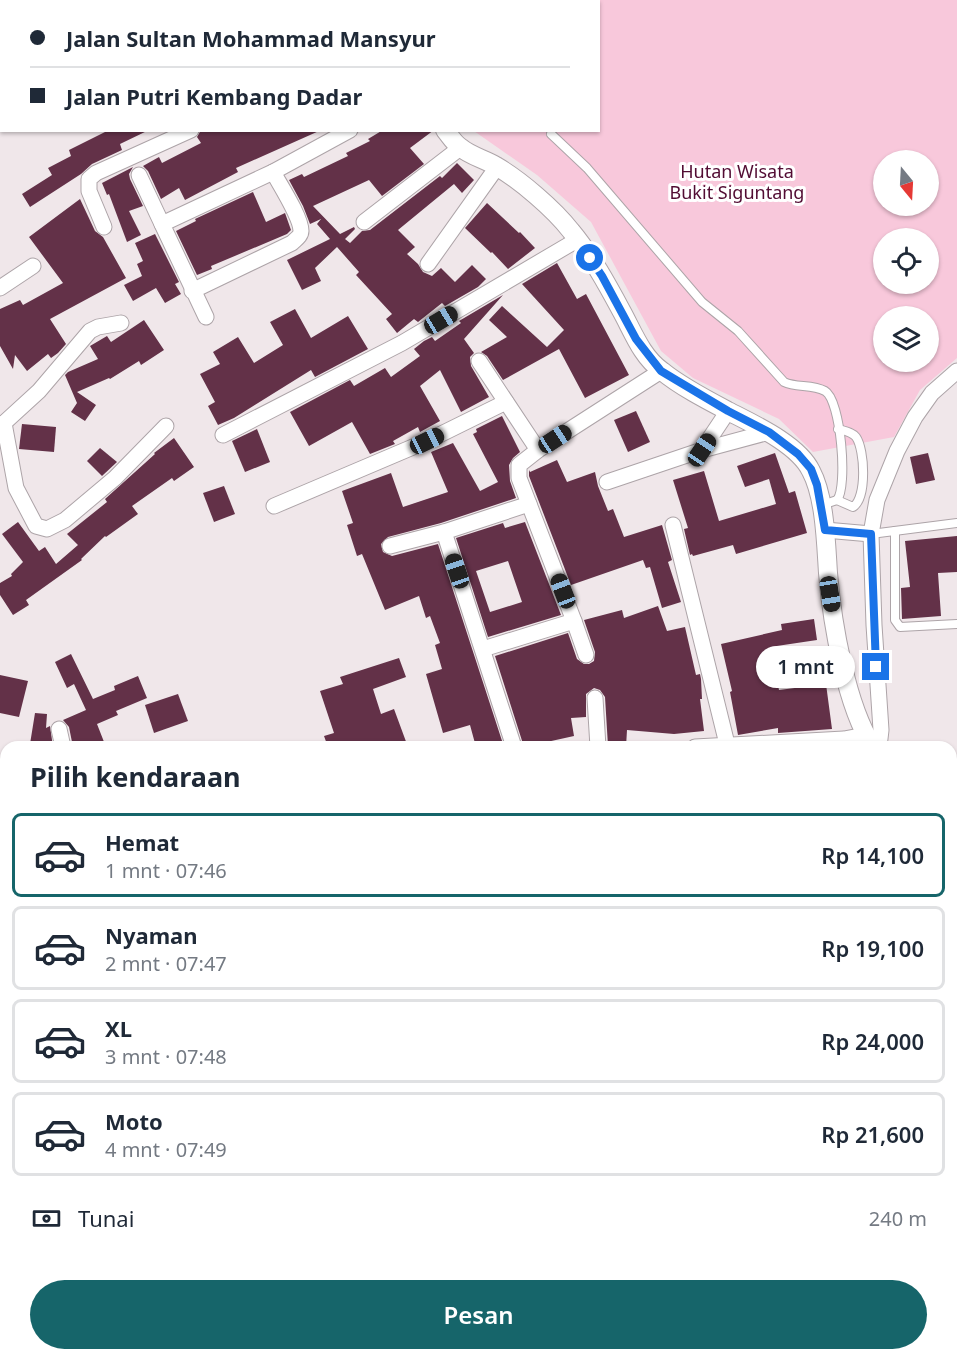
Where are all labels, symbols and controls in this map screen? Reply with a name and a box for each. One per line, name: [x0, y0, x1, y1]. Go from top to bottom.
text: Jalan Sultan Mohammad Mansyur: [66, 23, 436, 53]
text: Jalan Putri Kembang Dadar: [66, 81, 362, 111]
north arrow: [873, 150, 939, 216]
map controls: [873, 150, 939, 372]
park label: Hutan Wisata Bukit Siguntang: [670, 159, 804, 204]
button: locate: [873, 228, 939, 294]
route start: [576, 244, 603, 271]
car: [421, 303, 461, 337]
button: layers: [873, 306, 939, 372]
car: [535, 422, 575, 456]
car: [407, 425, 447, 457]
car: [684, 430, 720, 470]
car: [443, 551, 471, 591]
car: [548, 571, 578, 611]
car: [818, 575, 842, 613]
callout: 1 mnt: [756, 646, 855, 688]
text: 1 mnt: [777, 653, 834, 680]
route end: [862, 653, 889, 680]
text: Pilih kendaraan: [30, 758, 241, 795]
text: Hemat: [105, 827, 179, 857]
icon: car: [33, 828, 87, 882]
text: Rp 14,100: [821, 840, 924, 870]
text: 1 mnt · 07:46: [105, 857, 227, 884]
text: Nyaman: [105, 920, 198, 950]
icon: car: [33, 921, 87, 975]
text: Rp 19,100: [821, 933, 924, 963]
text: 2 mnt · 07:47: [105, 950, 227, 977]
text: XL: [105, 1013, 132, 1043]
icon: car: [33, 1014, 87, 1068]
text: Rp 24,000: [821, 1026, 924, 1056]
text: 3 mnt · 07:48: [105, 1043, 227, 1070]
text: Moto: [105, 1106, 163, 1136]
icon: car: [33, 1107, 87, 1161]
text: Rp 21,600: [821, 1119, 924, 1149]
text: 4 mnt · 07:49: [105, 1136, 227, 1163]
icon: cash: [30, 1202, 63, 1235]
text: Tunai: [78, 1203, 134, 1233]
text: 240 m: [869, 1205, 927, 1232]
button: Pesan: [30, 1280, 927, 1349]

